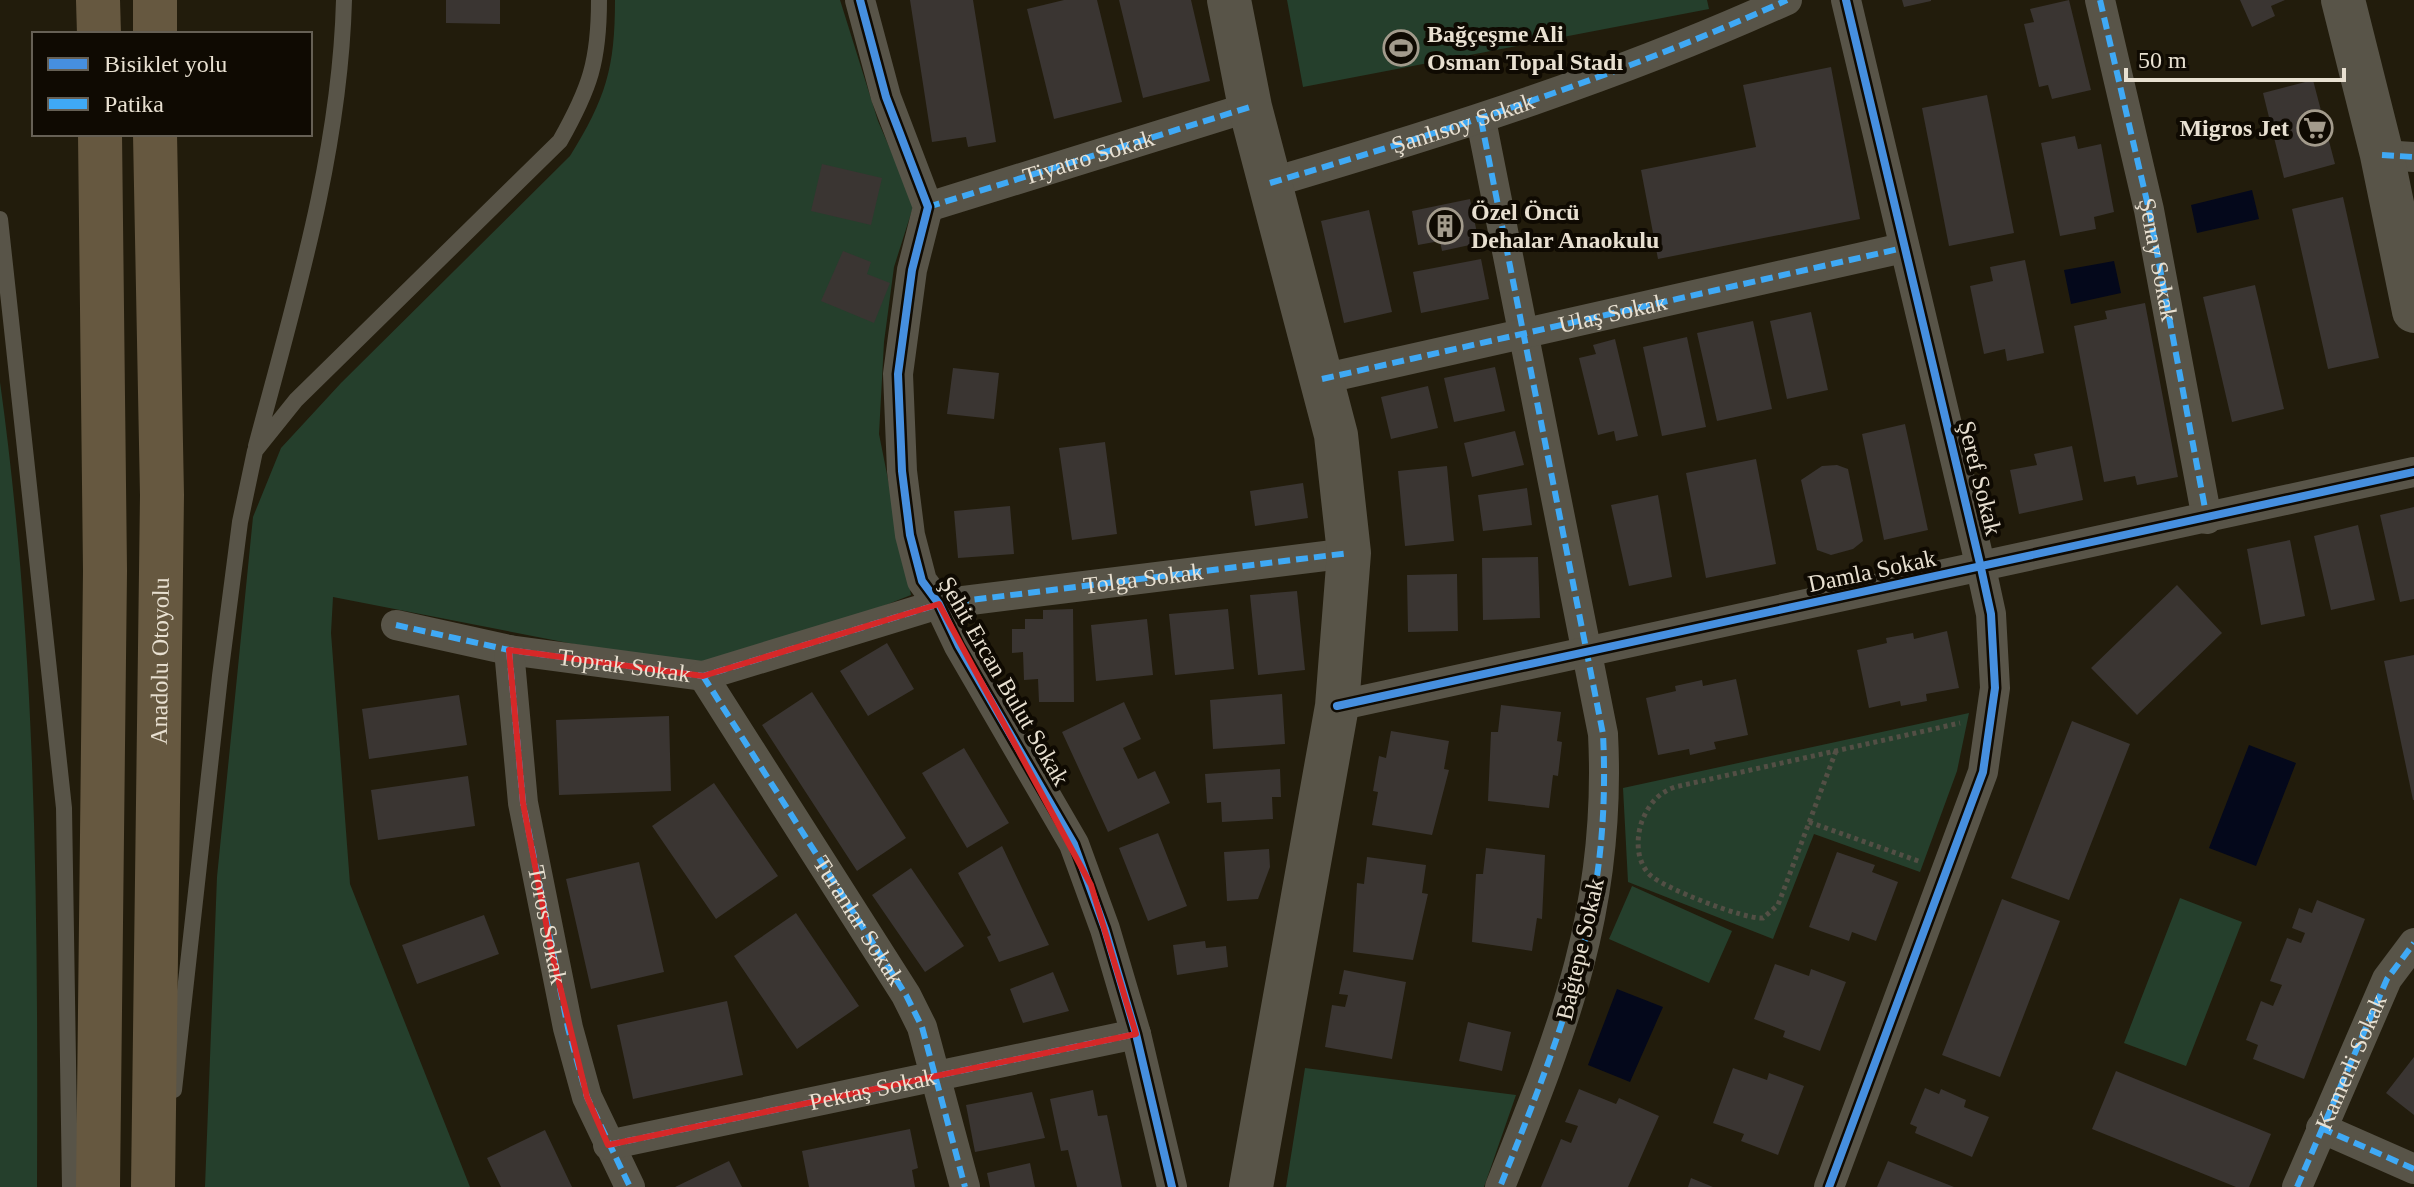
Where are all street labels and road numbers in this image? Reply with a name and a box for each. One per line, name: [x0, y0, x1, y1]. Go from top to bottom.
street label: Şanlısoy Sokak: [1388, 88, 1538, 159]
street label: Tiyatro Sokak: [1020, 125, 1157, 190]
street label: Şenay Sokak: [2134, 195, 2183, 323]
street label: Ulaş Sokak: [1556, 289, 1669, 338]
street label: Şeref Sokak: [1953, 418, 2007, 538]
street label: Damla Sokak: [1806, 545, 1938, 597]
street label: Tolga Sokak: [1082, 558, 1205, 599]
street label: Şehit Ercan Bulut Sokak: [934, 572, 1074, 790]
street label: Anadolu Otoyolu: [146, 577, 174, 745]
street label: Toprak Sokak: [556, 644, 692, 687]
street label: Turanlar Sokak: [808, 851, 909, 990]
street label: Toros Sokak: [523, 863, 572, 986]
street label: Bağtepe Sokak: [1551, 876, 1609, 1022]
street label: Kamerli Sokak: [2310, 991, 2392, 1134]
street label: Pektaş Sokak: [807, 1063, 938, 1115]

